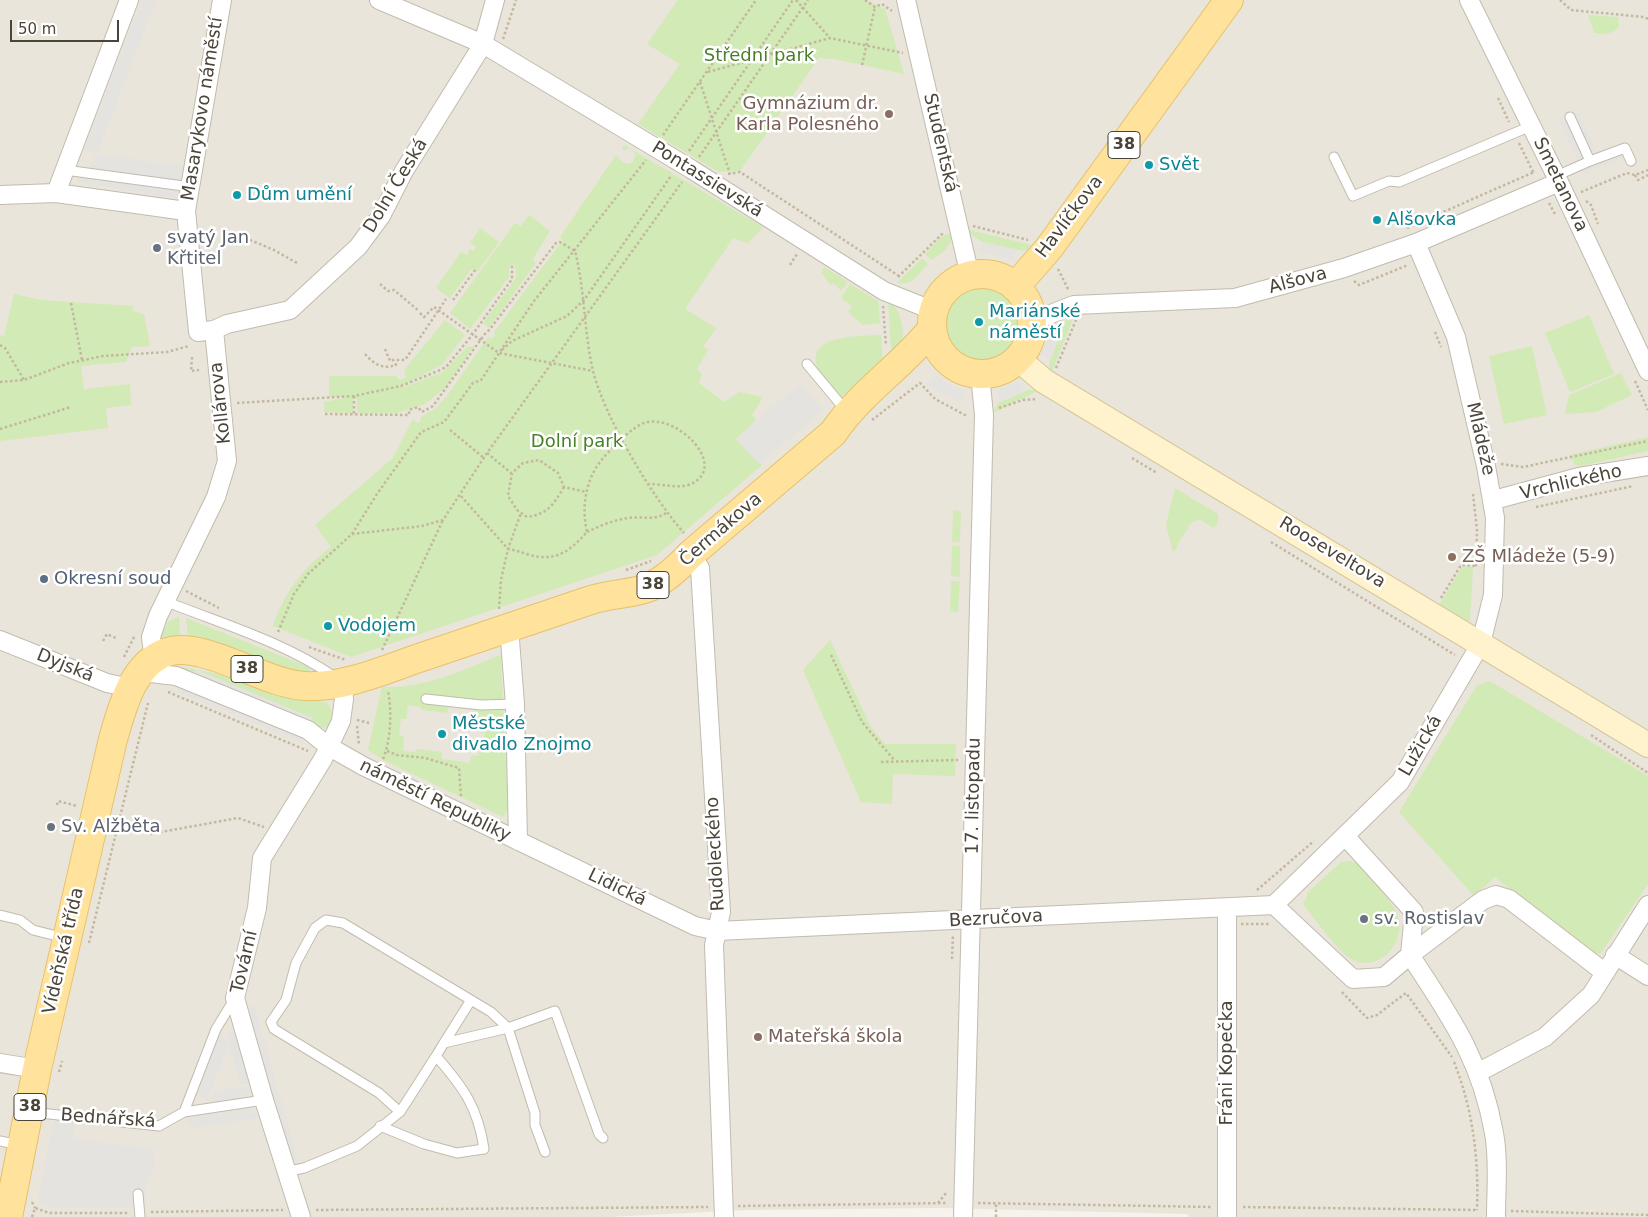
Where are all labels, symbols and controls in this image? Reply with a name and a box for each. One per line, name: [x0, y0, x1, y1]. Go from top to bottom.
scale bar: [12, 10, 121, 42]
street label: Masarykovo náměstí: [178, 16, 228, 202]
text: 50 m: [18, 20, 56, 38]
park label: Střední park: [704, 45, 814, 67]
street label: Studentská: [918, 91, 962, 195]
place label: Gymnázium dr. Karla Polesného: [736, 93, 879, 136]
marker: Gymnázium dr. Karla Polesného: [883, 108, 895, 120]
road number: 38: [1108, 132, 1140, 158]
street label: Smetanova: [1528, 134, 1592, 236]
street label: Dolní Česká: [359, 135, 433, 237]
street label: Pontassievská: [648, 137, 766, 223]
place label: Svět: [1159, 154, 1199, 176]
marker: Svět: [1143, 159, 1155, 171]
street label: Havlíčkova: [1032, 172, 1108, 262]
place label: Dům umění: [247, 184, 352, 206]
marker: Dům umění: [231, 189, 243, 201]
place label: Alšovka: [1387, 209, 1456, 231]
marker: Alšovka: [1371, 214, 1383, 226]
place label: svatý Jan Křtitel: [167, 227, 249, 270]
marker: svatý Jan Křtitel: [151, 242, 163, 254]
street label: Alšova: [1267, 263, 1329, 299]
place label: Mariánské náměstí: [989, 301, 1081, 344]
marker: Mariánské náměstí: [973, 316, 985, 328]
street label: Kollárova: [206, 361, 236, 445]
street label: Mládeže: [1461, 400, 1499, 478]
park label: Dolní park: [531, 431, 623, 453]
street label: Vrchlického: [1518, 461, 1624, 505]
street label: Čermákova: [676, 488, 766, 572]
street label: Rooseveltova: [1275, 513, 1389, 593]
place label: ZŠ Mládeže (5-9): [1462, 546, 1615, 568]
marker: ZŠ Mládeže (5-9): [1446, 551, 1458, 563]
place label: Okresní soud: [54, 568, 171, 590]
road number: 38: [637, 572, 669, 598]
marker: Okresní soud: [38, 573, 50, 585]
place label: Vodojem: [338, 615, 416, 637]
marker: Vodojem: [322, 620, 334, 632]
street label: Dyjská: [33, 645, 97, 687]
road number: 38: [231, 656, 263, 682]
street label: Lužická: [1395, 712, 1447, 780]
place label: Městské divadlo Znojmo: [452, 713, 592, 756]
marker: Městské divadlo Znojmo: [436, 728, 448, 740]
street label: 17. listopadu: [962, 737, 986, 855]
street label: náměstí Republiky: [356, 755, 514, 847]
street label: Rudoleckého: [702, 796, 730, 912]
place label: Sv. Alžběta: [61, 816, 160, 838]
marker: Sv. Alžběta: [45, 821, 57, 833]
street label: Lidická: [584, 865, 650, 911]
street label: Vídeňská třída: [39, 886, 89, 1016]
street label: Bezručova: [948, 906, 1044, 932]
place label: sv. Rostislav: [1374, 908, 1484, 930]
marker: sv. Rostislav: [1358, 913, 1370, 925]
street label: Tovární: [227, 928, 263, 996]
street label: Fráni Kopečka: [1216, 1000, 1238, 1126]
place label: Mateřská škola: [768, 1026, 903, 1048]
marker: Mateřská škola: [752, 1031, 764, 1043]
road number: 38: [14, 1094, 46, 1120]
street label: Bednářská: [60, 1105, 156, 1133]

